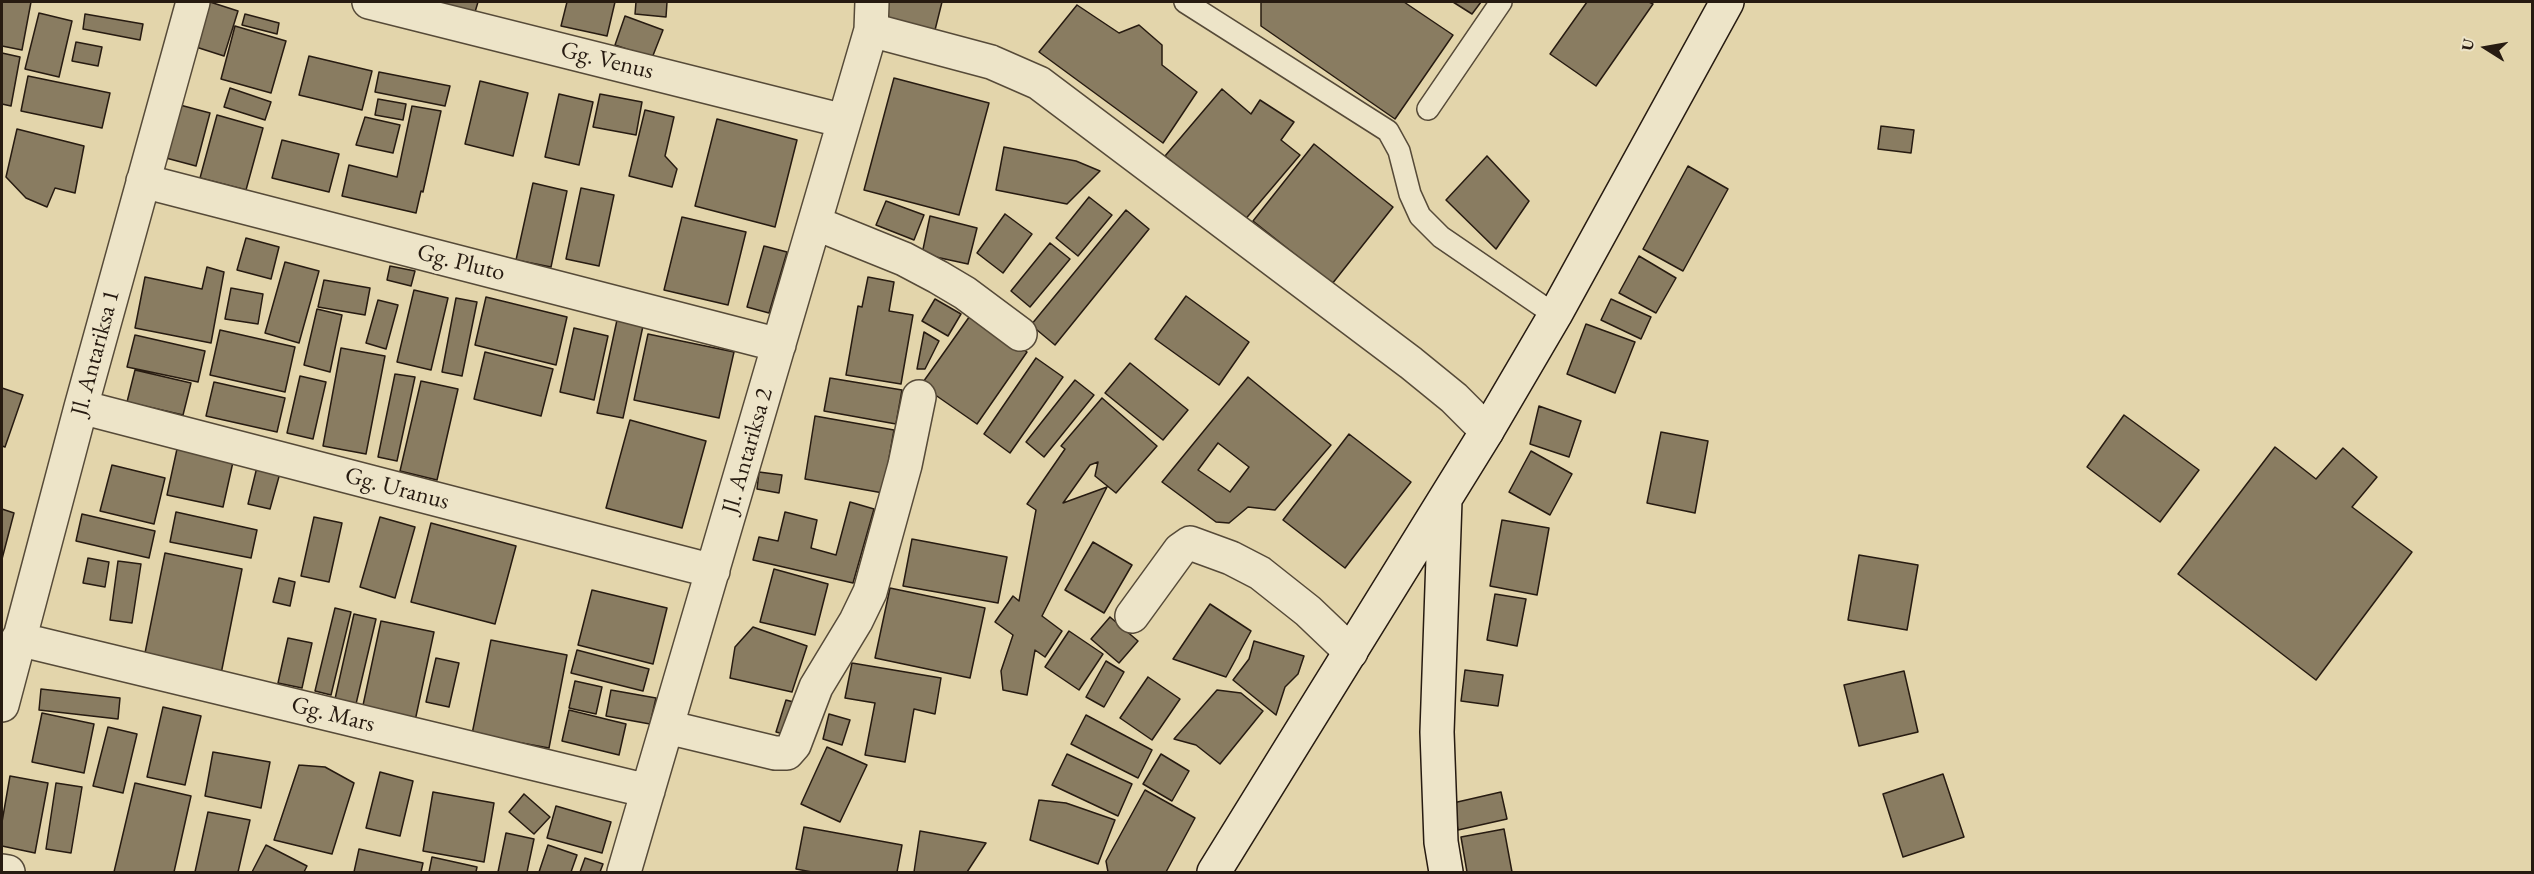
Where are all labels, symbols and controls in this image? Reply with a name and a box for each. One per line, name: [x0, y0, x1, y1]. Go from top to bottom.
north arrow: [2456, 18, 2516, 78]
street label: Gg. Venus: [558, 36, 656, 86]
text: U: [2456, 37, 2479, 52]
street label: Gg. Pluto: [414, 238, 508, 288]
street label: Jl. Antariksa 1: [65, 287, 127, 419]
street label: Jl. Antariksa 2: [716, 385, 780, 517]
street label: Gg. Uranus: [342, 461, 452, 517]
street label: Gg. Mars: [288, 691, 378, 739]

